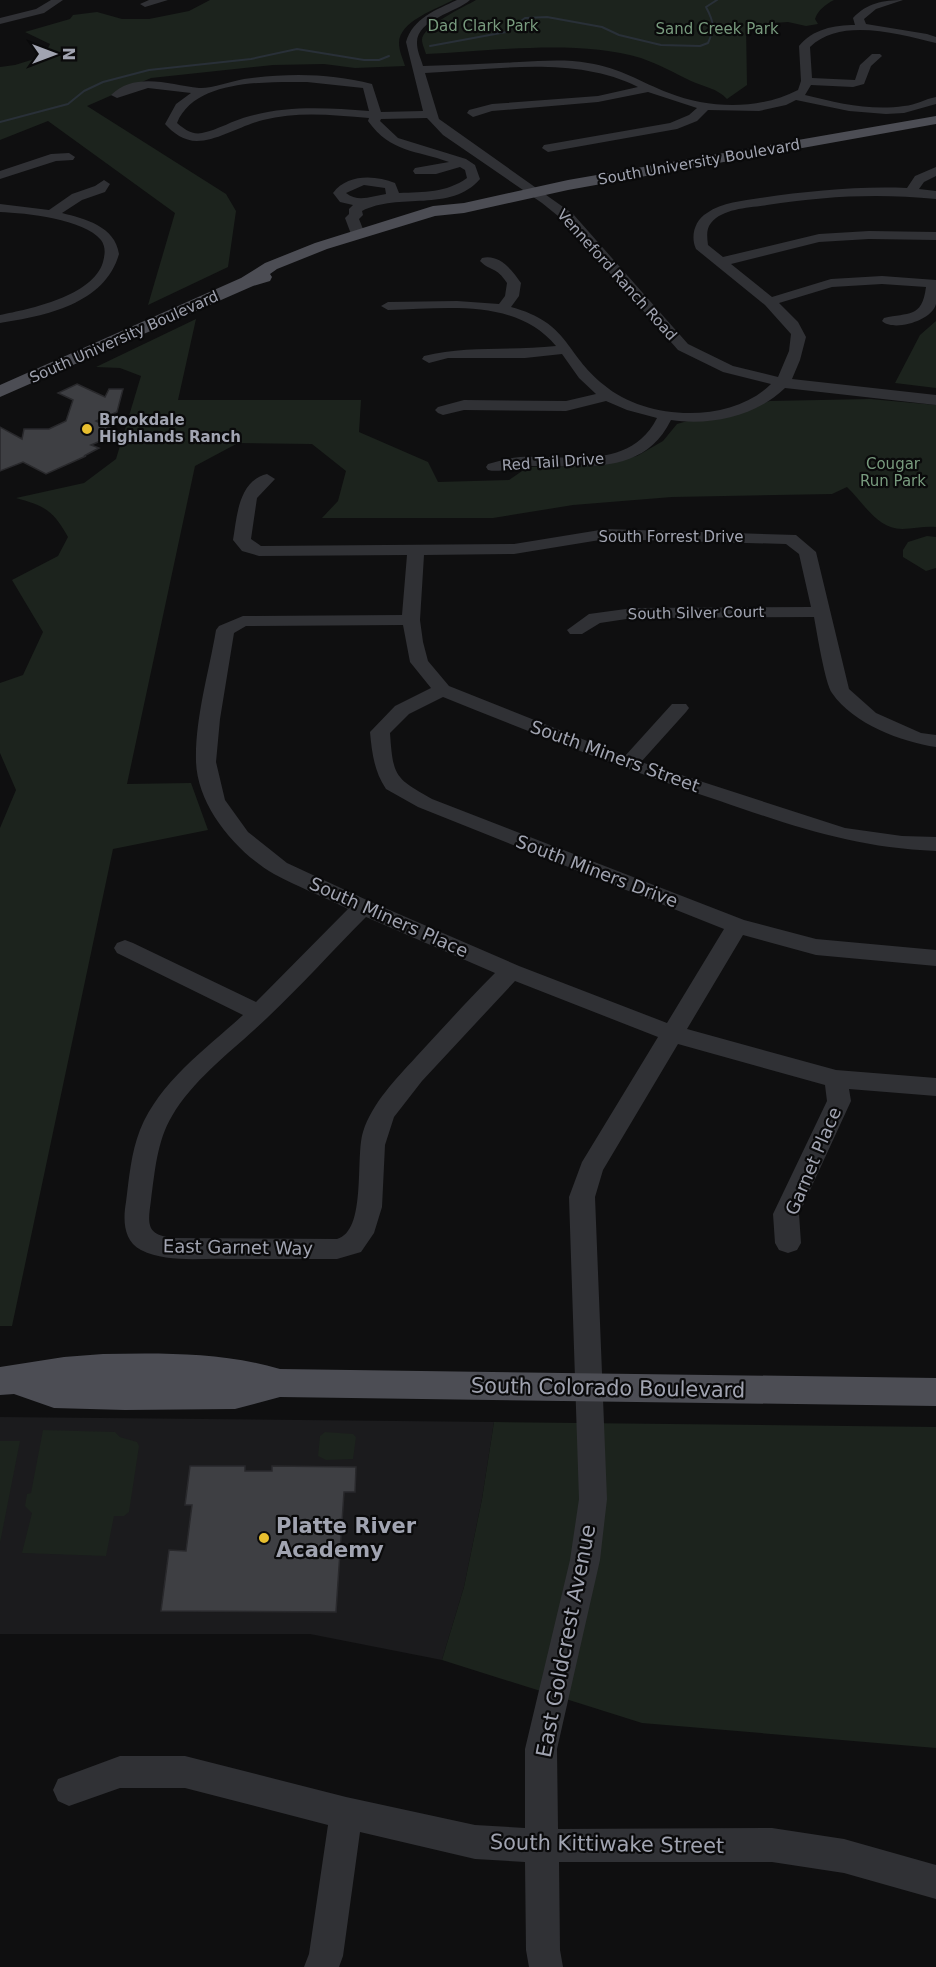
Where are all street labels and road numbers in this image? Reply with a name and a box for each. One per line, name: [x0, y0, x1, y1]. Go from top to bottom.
street label: South University Boulevard: [597, 135, 801, 189]
street label: Venneford Ranch Road: [553, 206, 681, 344]
street label: South University Boulevard: [27, 287, 221, 387]
street label: Red Tail Drive: [501, 449, 605, 475]
street label: South Forrest Drive: [598, 528, 744, 546]
street label: South Silver Court: [628, 603, 764, 623]
street label: South Miners Street: [528, 716, 702, 796]
street label: South Miners Drive: [513, 830, 681, 912]
street label: South Miners Place: [306, 873, 472, 961]
street label: Garnet Place: [781, 1104, 845, 1218]
street label: East Garnet Way: [163, 1235, 314, 1259]
street label: South Colorado Boulevard: [471, 1374, 745, 1402]
street label: East Goldcrest Avenue: [532, 1522, 600, 1760]
street label: South Kittiwake Street: [490, 1830, 724, 1858]

